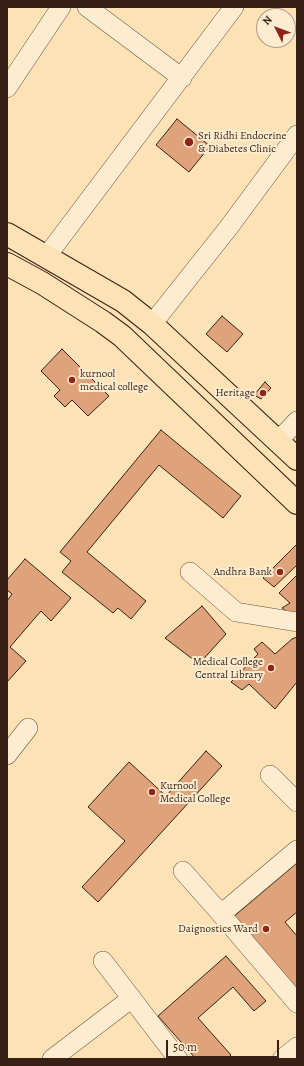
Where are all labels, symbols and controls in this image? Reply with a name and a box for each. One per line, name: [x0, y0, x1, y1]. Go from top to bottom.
north arrow: [256, 8, 296, 48]
text: N: [259, 12, 276, 28]
place label: Sri Ridhi Endocrine & Diabetes Clinic: [198, 129, 287, 155]
marker: Sri Ridhi Endocrine & Diabetes Clinic: [183, 136, 195, 148]
place label: kurnool medical college: [80, 367, 148, 393]
marker: kurnool medical college: [67, 375, 77, 385]
place label: Heritage: [215, 386, 255, 400]
marker: Heritage: [258, 388, 268, 398]
place label: Andhra Bank: [213, 565, 272, 579]
marker: Andhra Bank: [275, 567, 285, 577]
place label: Medical College Central Library: [193, 655, 263, 681]
marker: Medical College Central Library: [266, 663, 276, 673]
place label: Kurnool Medical College: [160, 779, 230, 805]
marker: Kurnool Medical College: [147, 787, 157, 797]
place label: Daignostics Ward: [178, 922, 258, 936]
marker: Daignostics Ward: [261, 924, 271, 934]
scale bar: [168, 1032, 281, 1058]
text: 50 m: [173, 1039, 197, 1055]

